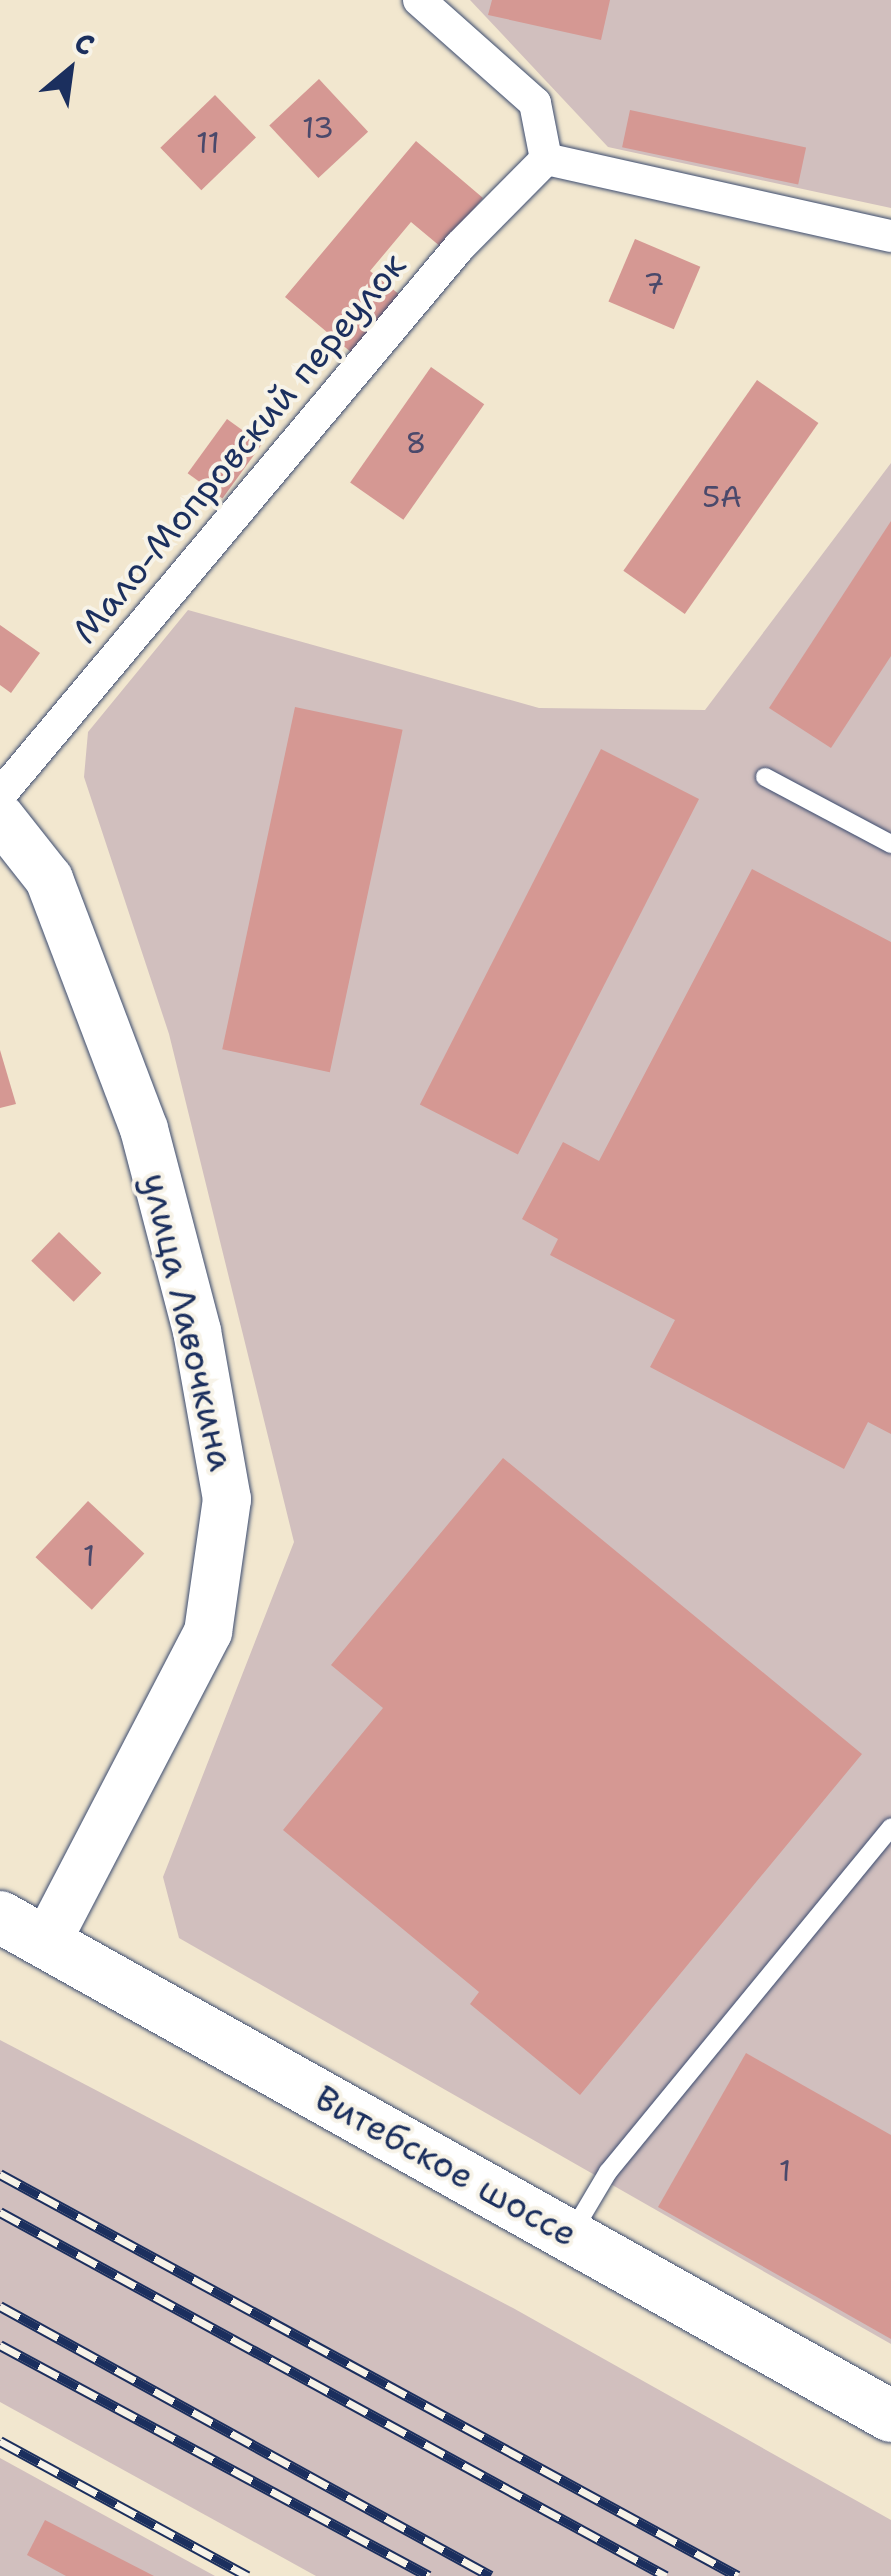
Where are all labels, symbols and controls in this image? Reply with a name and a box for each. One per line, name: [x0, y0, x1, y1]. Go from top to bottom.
north arrow: [20, 20, 120, 120]
text: С: [68, 23, 101, 65]
house number: 13: [302, 110, 334, 146]
house number: 11: [196, 125, 220, 161]
street label: Мало-Мопровский переулок: [63, 244, 415, 652]
house number: 7: [644, 266, 664, 302]
house number: 8: [406, 425, 426, 461]
house number: 5А: [702, 479, 742, 515]
street label: улица Лавочкина: [133, 1169, 243, 1475]
house number: 1: [83, 1538, 95, 1574]
street label: Витебское шоссе: [308, 2077, 584, 2255]
house number: 1: [779, 2153, 791, 2189]

